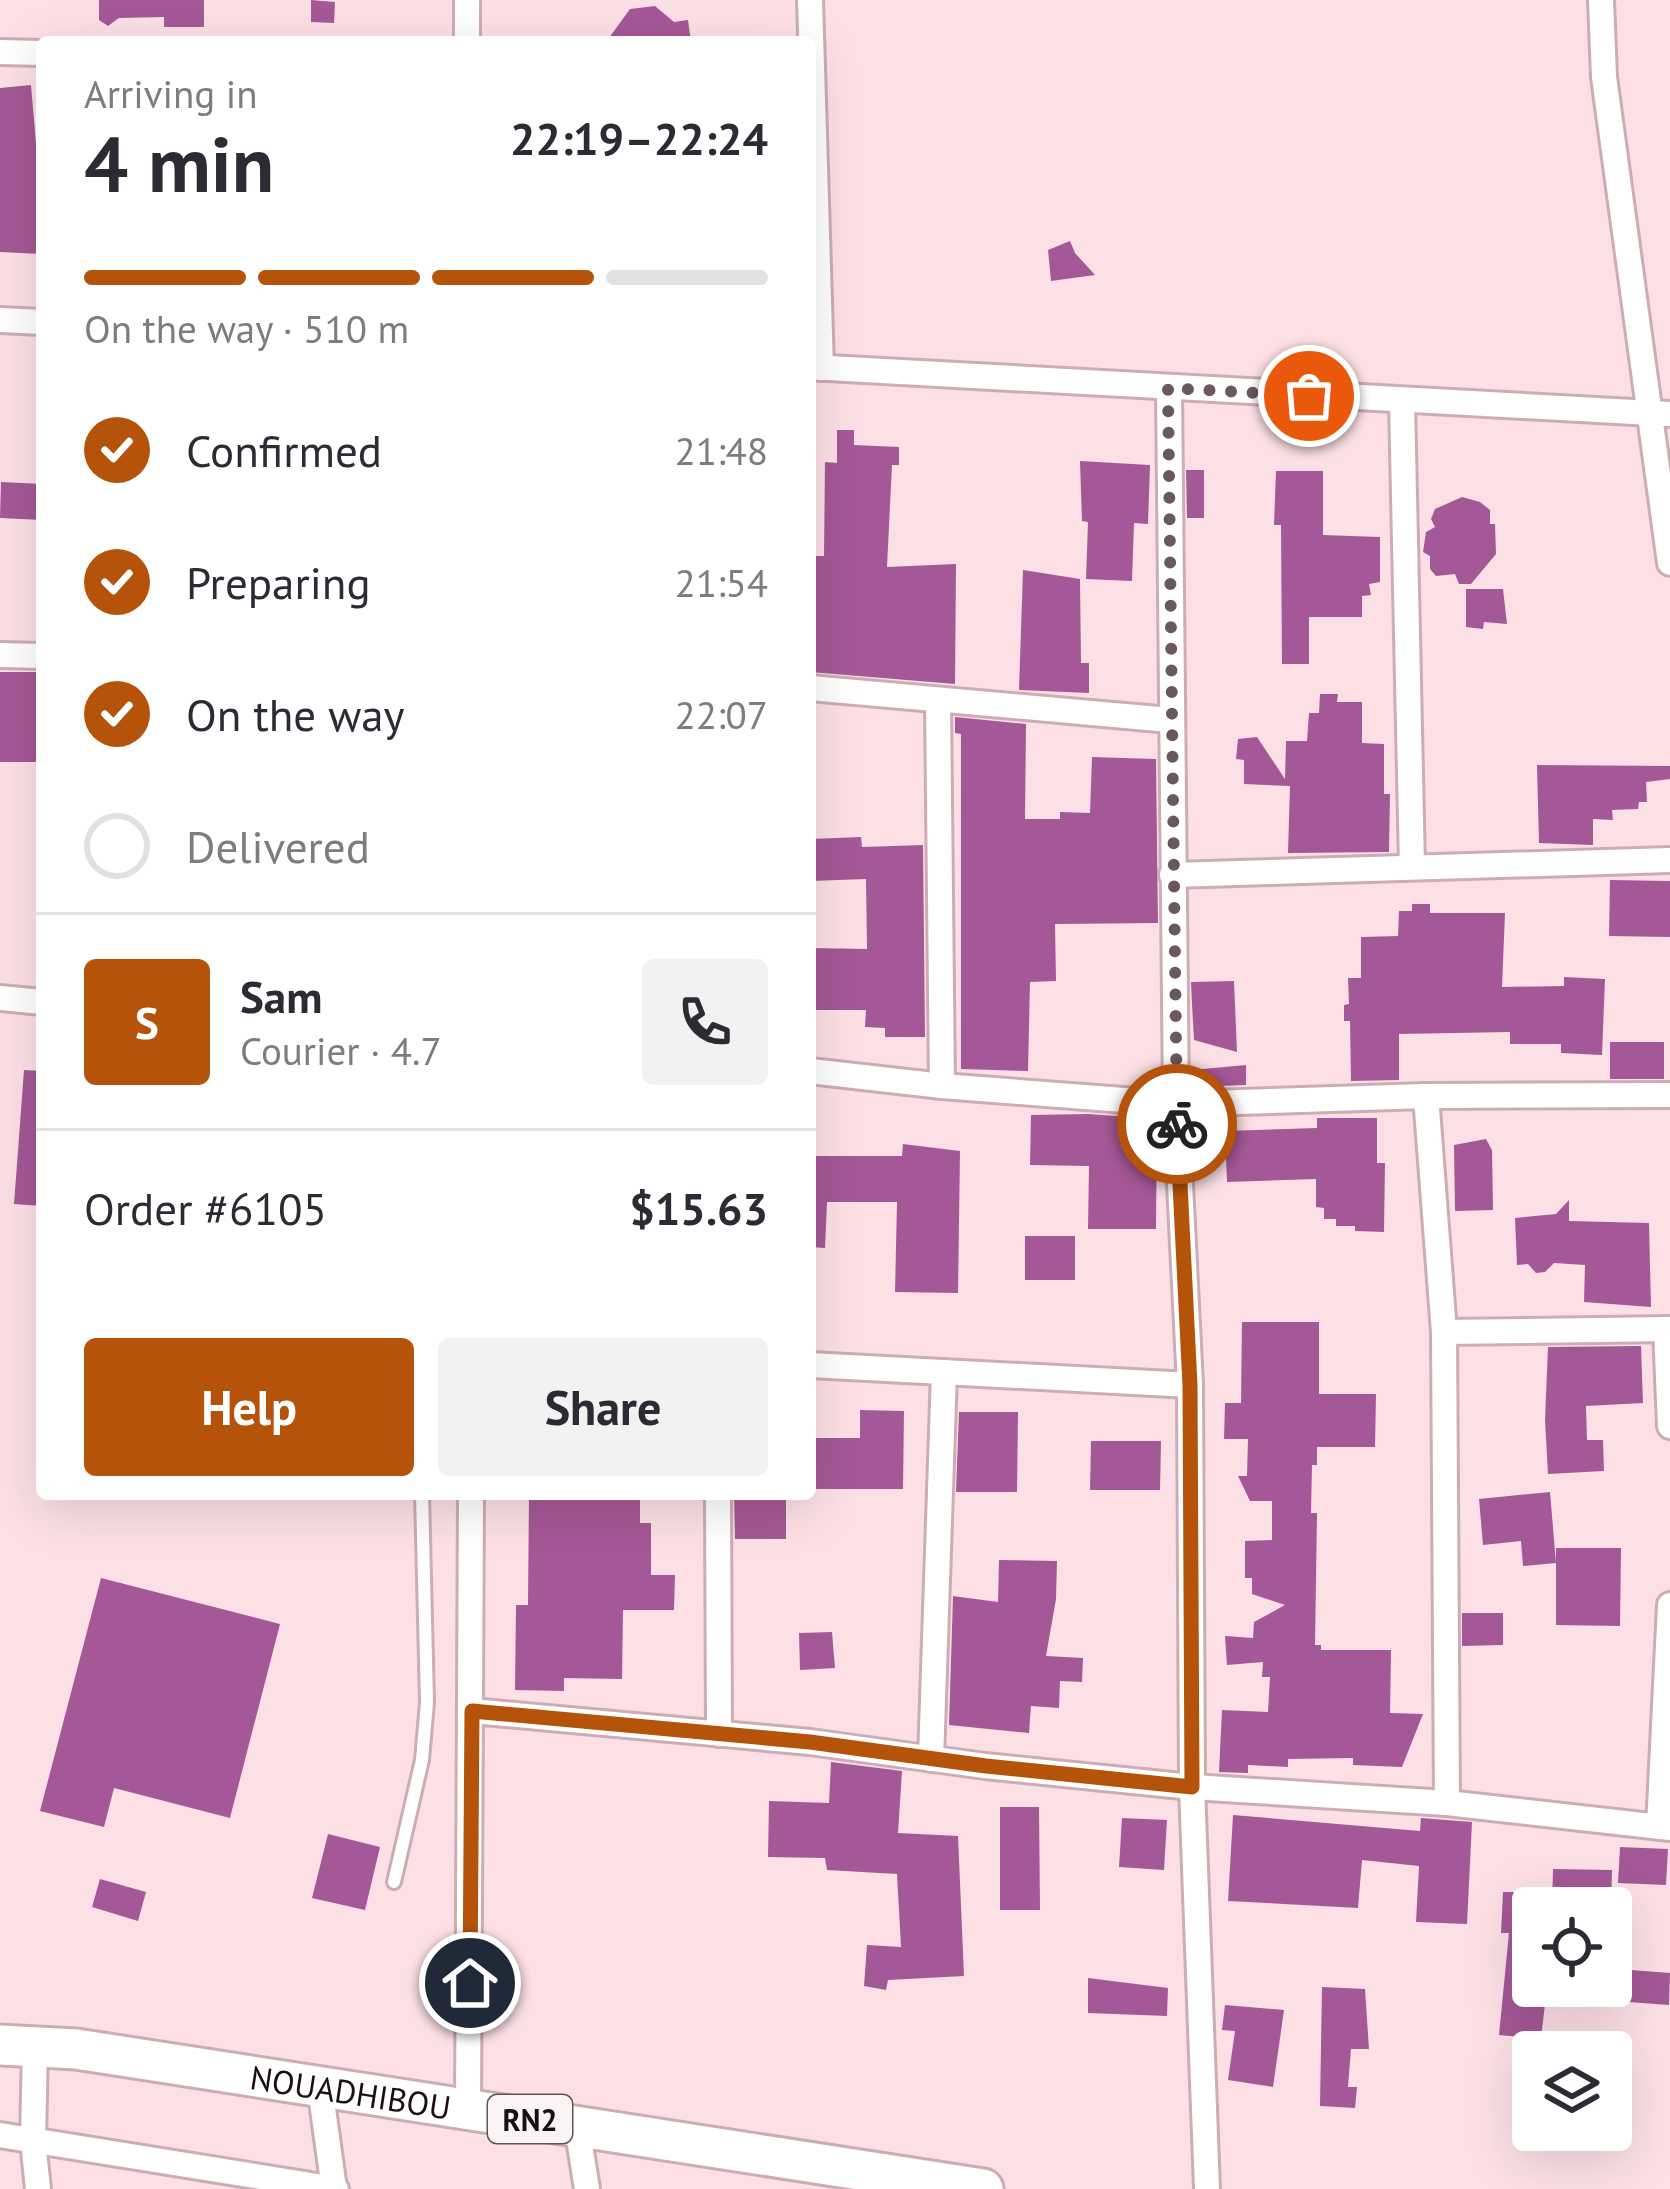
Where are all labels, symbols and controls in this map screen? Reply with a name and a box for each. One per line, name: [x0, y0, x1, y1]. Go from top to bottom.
text: Arriving in: [84, 68, 258, 119]
text: 22:19–22:24: [510, 109, 768, 167]
text: 4 min: [84, 113, 274, 214]
text: On the way · 510 m: [84, 303, 409, 354]
pin: [1258, 345, 1360, 447]
icon: bag: [1276, 363, 1342, 429]
icon: check: [84, 417, 150, 483]
text: Confirmed: [186, 421, 382, 479]
text: 21:48: [674, 425, 768, 476]
icon: check: [84, 549, 150, 615]
text: Preparing: [186, 553, 371, 611]
text: 21:54: [674, 557, 768, 608]
icon: check: [84, 681, 150, 747]
text: On the way: [186, 685, 405, 743]
text: 22:07: [674, 689, 768, 740]
text: Delivered: [186, 817, 370, 875]
button: phone: [642, 959, 768, 1085]
text: Sam: [240, 967, 322, 1025]
text: S: [135, 993, 159, 1051]
text: Courier · 4.7: [240, 1025, 442, 1076]
courier: [1117, 1064, 1237, 1184]
icon: bike: [1144, 1091, 1210, 1157]
text: Order #6105: [84, 1179, 327, 1237]
text: $15.63: [629, 1179, 768, 1237]
button: Help: [84, 1338, 414, 1476]
button: Share: [438, 1338, 768, 1476]
map controls: [1512, 1887, 1632, 2151]
button: locate: [1512, 1887, 1632, 2007]
pin: [419, 1932, 521, 2034]
icon: home: [437, 1950, 503, 2016]
button: layers: [1512, 2031, 1632, 2151]
street label: NOUADHIBOU: [247, 2055, 454, 2128]
road number: RN2: [488, 2095, 572, 2143]

